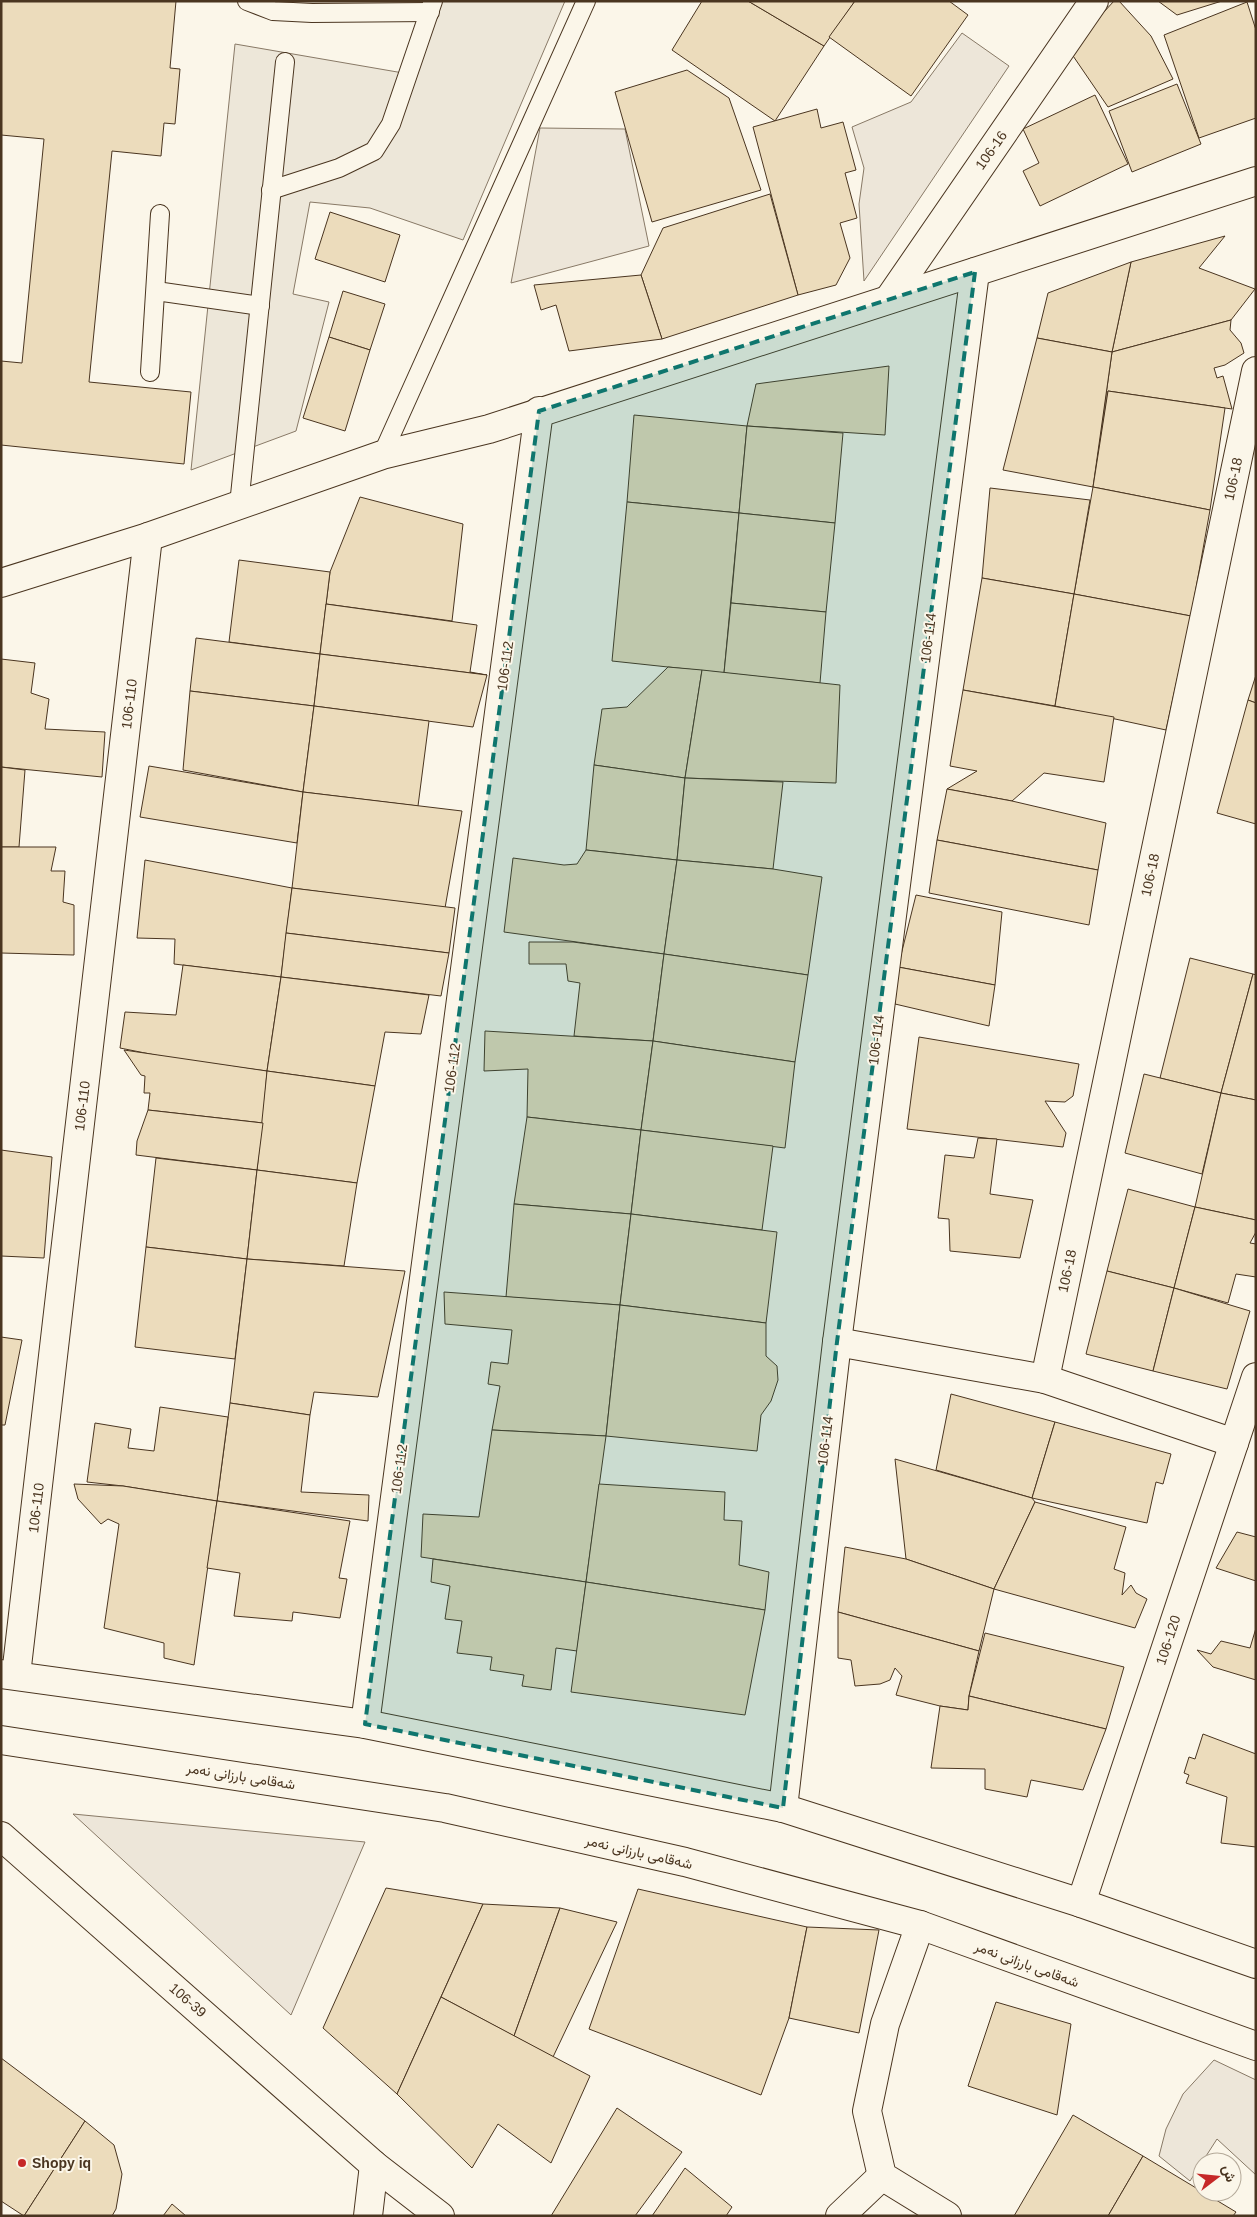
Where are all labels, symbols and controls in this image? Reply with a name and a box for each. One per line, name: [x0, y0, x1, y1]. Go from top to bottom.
street label: 106-16: [972, 127, 1010, 172]
street label: 106-18: [1221, 456, 1245, 502]
street label: 106-114: [917, 612, 939, 664]
street label: 106-112: [494, 640, 516, 692]
street label: 106-110: [118, 678, 140, 730]
street label: 106-18: [1138, 852, 1162, 898]
street label: 106-114: [865, 1014, 887, 1066]
street label: 106-112: [441, 1042, 463, 1094]
street label: 106-110: [71, 1080, 93, 1132]
street label: 106-18: [1055, 1248, 1079, 1294]
street label: 106-114: [814, 1415, 836, 1467]
street label: 106-112: [388, 1443, 410, 1495]
street label: 106-110: [25, 1482, 47, 1534]
street label: 106-120: [1152, 1613, 1184, 1667]
street label: شەقامی بارزانی نەمر: [184, 1759, 296, 1793]
street label: شەقامی بارزانی نەمر: [583, 1832, 694, 1873]
street label: شەقامی بارزانی نەمر: [971, 1937, 1081, 1991]
street label: 106-39: [166, 1980, 210, 2020]
north arrow: [1192, 2152, 1242, 2202]
place label: Shopy iq: [32, 2155, 91, 2171]
marker: Shopy iq: [16, 2157, 28, 2169]
text: ش: [1219, 2163, 1240, 2184]

